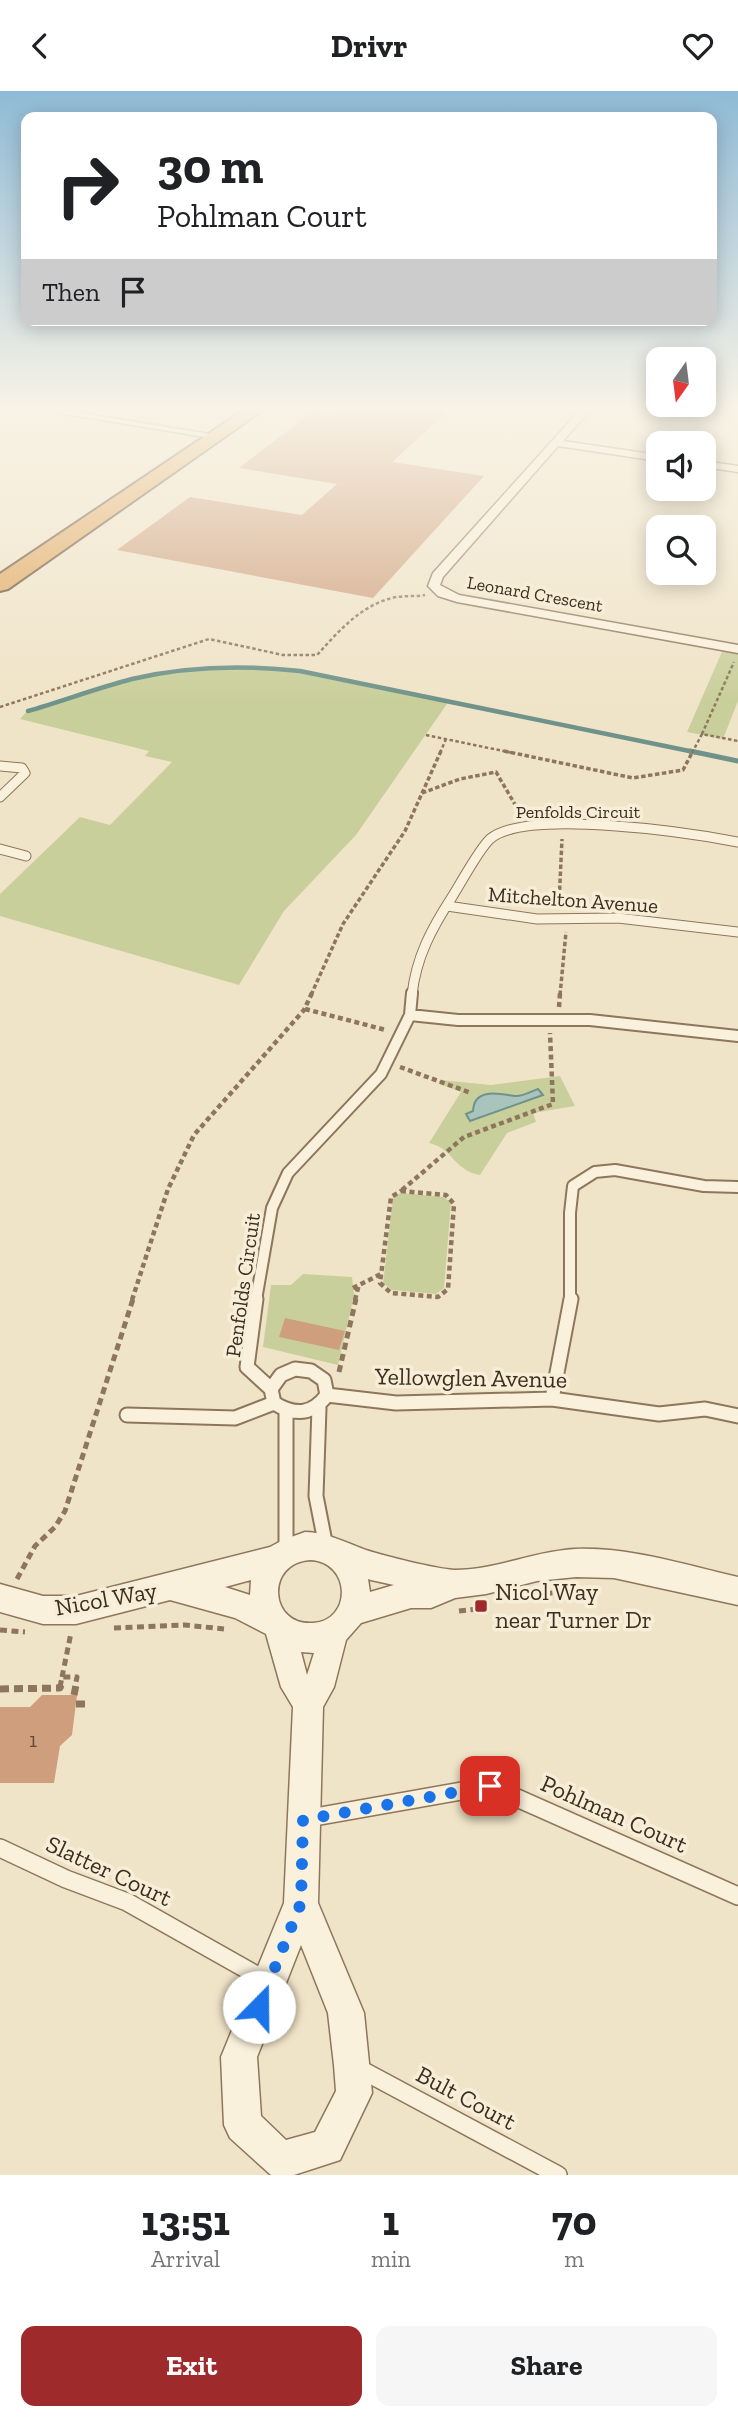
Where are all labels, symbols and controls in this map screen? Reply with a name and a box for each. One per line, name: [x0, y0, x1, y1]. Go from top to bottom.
icon: back: [21, 27, 59, 65]
text: Drivr: [331, 27, 407, 65]
icon: heart: [679, 27, 717, 65]
text: 30 m: [157, 137, 263, 196]
icon: right: [42, 140, 133, 231]
text: Pohlman Court: [157, 197, 367, 235]
icon: arrive: [114, 273, 152, 311]
text: Then: [42, 276, 100, 308]
north arrow: [646, 347, 716, 417]
map controls: [646, 347, 716, 585]
button: sound: [646, 431, 716, 501]
button: search: [646, 515, 716, 585]
street label: Leonard Crescent: [465, 571, 605, 617]
street label: Penfolds Circuit: [516, 801, 641, 823]
street label: Mitchelton Avenue: [487, 881, 659, 918]
street label: Penfolds Circuit: [220, 1211, 265, 1359]
street label: Yellowglen Avenue: [374, 1361, 567, 1394]
street label: Nicol Way: [53, 1575, 160, 1622]
place label: Nicol Way near Turner Dr: [495, 1577, 652, 1634]
marker: Nicol Way near Turner Dr: [473, 1598, 489, 1614]
house number: 1: [29, 1727, 37, 1752]
pin: [460, 1756, 520, 1816]
icon: arrive: [471, 1767, 509, 1805]
street label: Pohlman Court: [537, 1768, 692, 1859]
street label: Slatter Court: [42, 1829, 177, 1912]
position arrow: [222, 1970, 296, 2044]
street label: Bult Court: [411, 2059, 521, 2136]
text: 13:51: [141, 2195, 230, 2246]
text: 1: [382, 2195, 399, 2246]
text: 70: [552, 2195, 597, 2246]
text: Arrival: [151, 2245, 220, 2273]
text: min: [371, 2245, 411, 2273]
text: m: [564, 2245, 584, 2273]
button: Exit: [21, 2326, 362, 2406]
button: Share: [376, 2326, 717, 2406]

